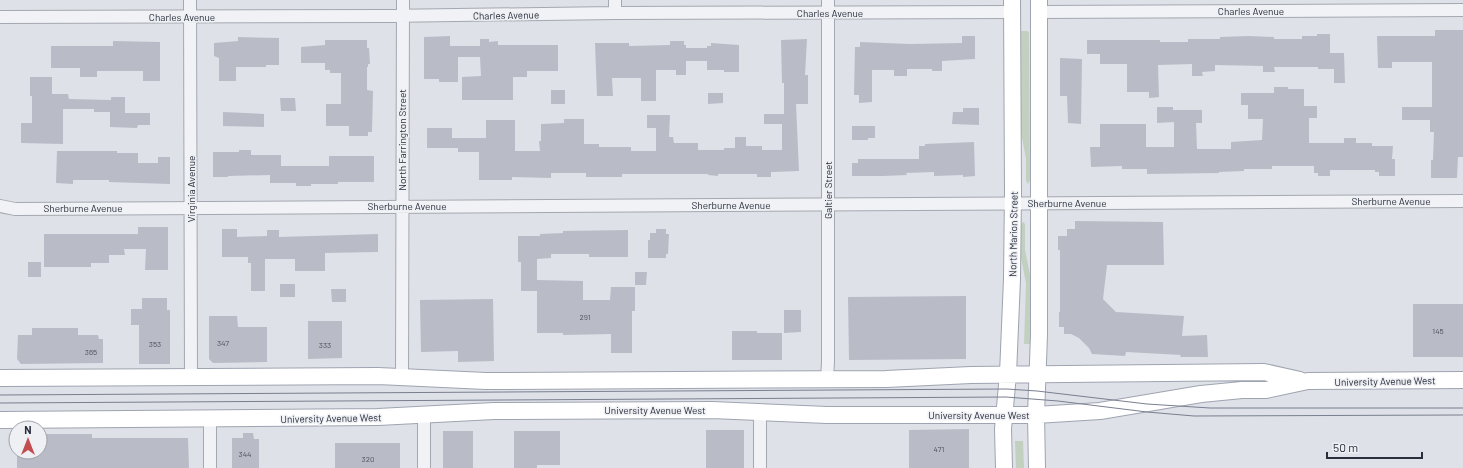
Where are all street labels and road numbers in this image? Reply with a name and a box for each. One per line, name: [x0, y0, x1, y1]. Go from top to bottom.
street label: Charles Avenue: [1218, 5, 1284, 17]
street label: Charles Avenue: [797, 7, 863, 19]
street label: Charles Avenue: [473, 8, 539, 22]
street label: Charles Avenue: [149, 11, 215, 23]
street label: North Farrington Street: [396, 89, 408, 191]
street label: Virginia Avenue: [185, 156, 197, 222]
street label: Galtier Street: [822, 161, 834, 219]
street label: North Marion Street: [1006, 191, 1020, 277]
street label: Sherburne Avenue: [1351, 195, 1431, 207]
street label: Sherburne Avenue: [1027, 197, 1107, 209]
street label: Sherburne Avenue: [691, 199, 771, 211]
street label: Sherburne Avenue: [367, 200, 447, 212]
street label: Sherburne Avenue: [43, 202, 123, 214]
street label: University Avenue West: [1334, 374, 1436, 388]
street label: University Avenue West: [604, 404, 706, 416]
street label: University Avenue West: [928, 409, 1030, 421]
street label: University Avenue West: [280, 411, 382, 425]

